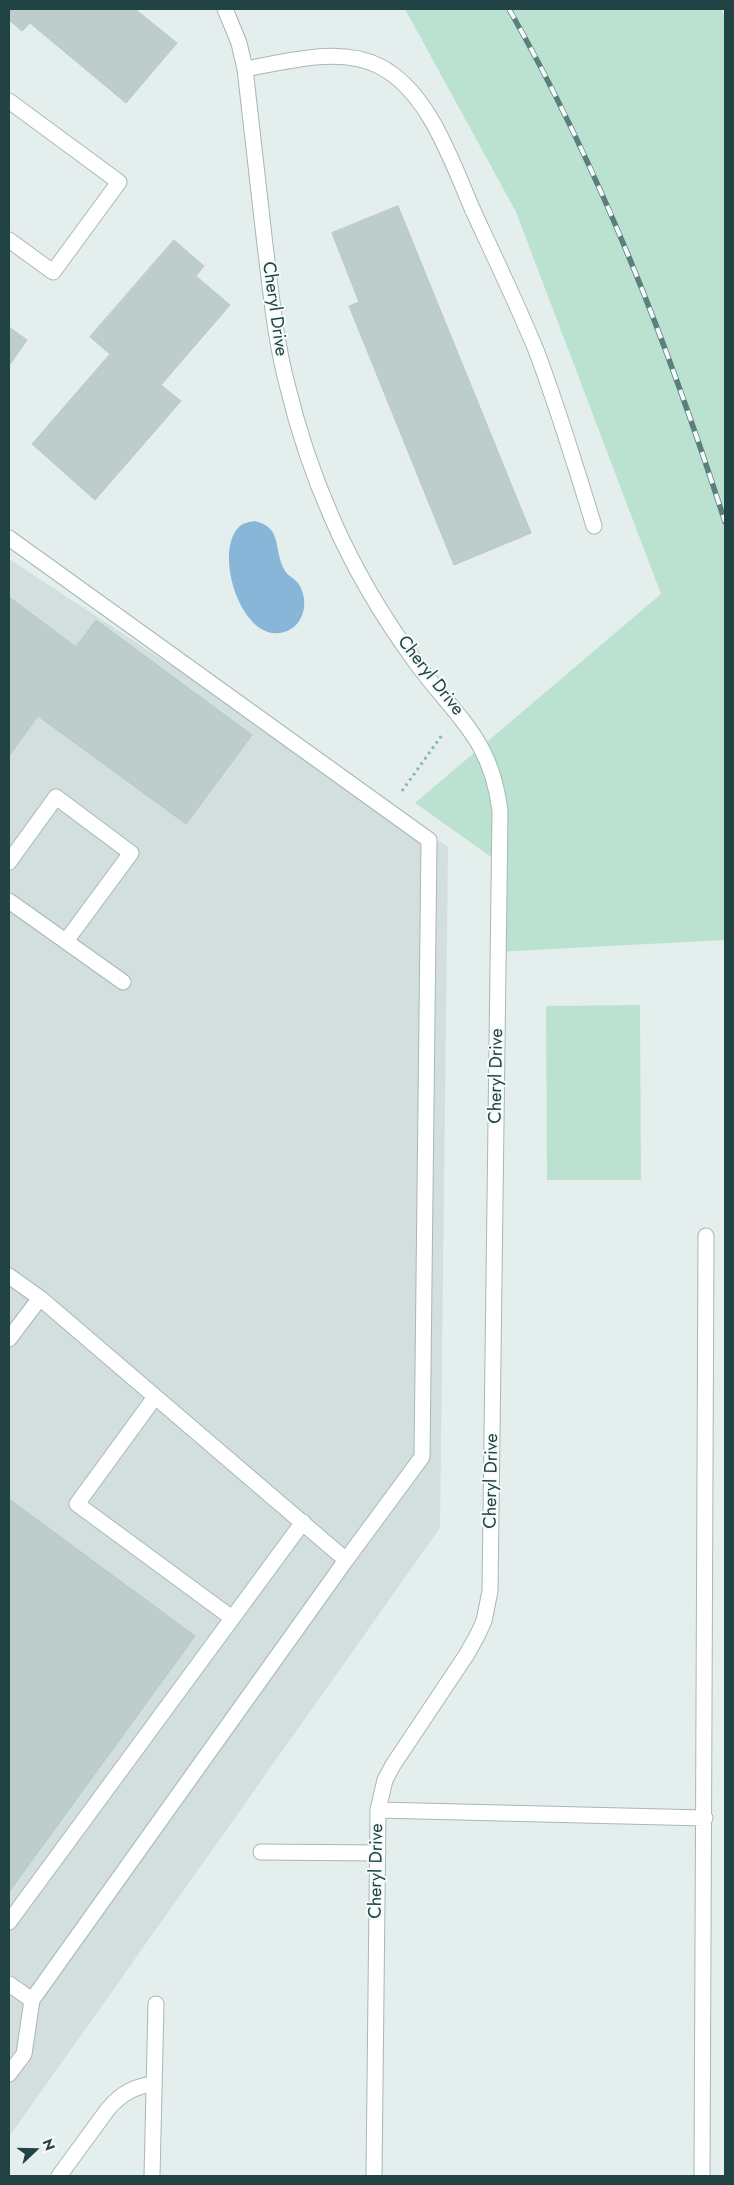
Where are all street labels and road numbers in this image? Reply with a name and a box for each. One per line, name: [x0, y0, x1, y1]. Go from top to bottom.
street label: Cheryl Drive: [257, 260, 291, 358]
street label: Cheryl Drive: [392, 632, 468, 720]
street label: Cheryl Drive: [485, 1028, 509, 1124]
street label: Cheryl Drive: [480, 1433, 504, 1529]
street label: Cheryl Drive: [365, 1823, 389, 1919]

